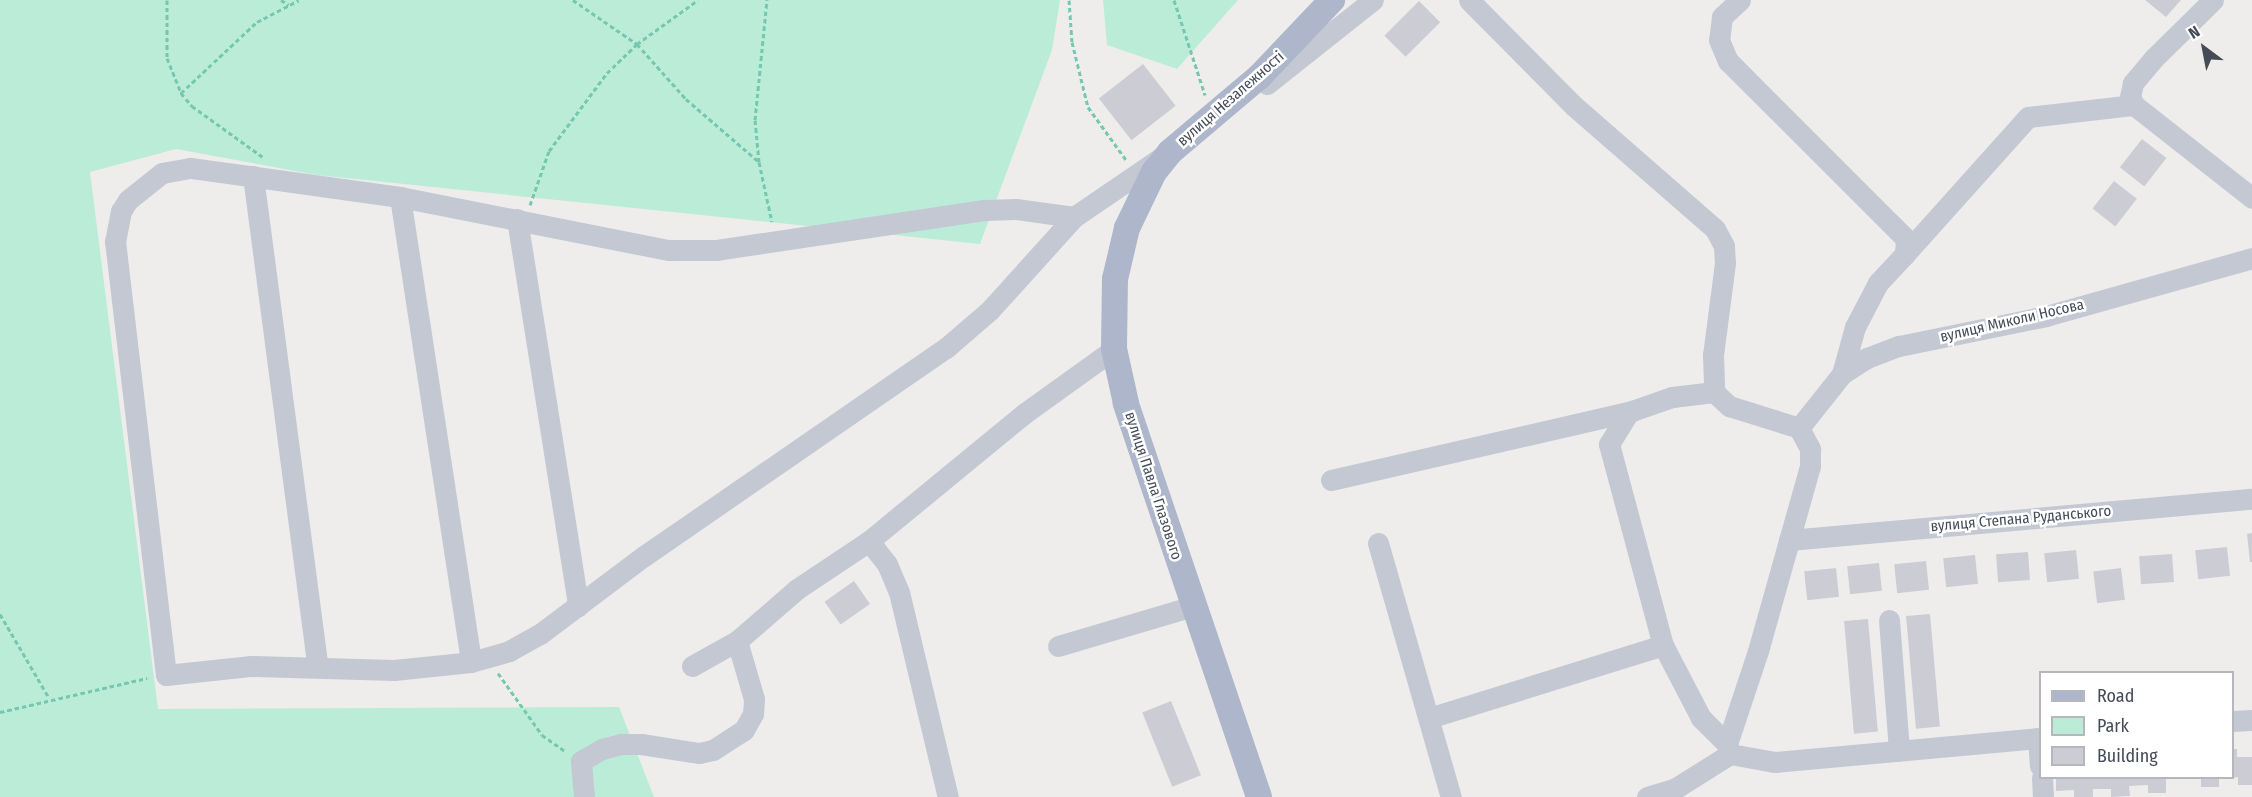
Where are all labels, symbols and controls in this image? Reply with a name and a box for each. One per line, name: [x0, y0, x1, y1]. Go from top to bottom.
north arrow: [2174, 18, 2234, 78]
text: N: [2185, 22, 2203, 43]
street label: вулиця Незалежності: [1174, 48, 1288, 150]
street label: вулиця Миколи Носова: [1938, 296, 2086, 346]
street label: вулиця Павла Глазового: [1121, 410, 1185, 562]
street label: вулиця Степана Руданського: [1930, 502, 2112, 536]
legend: [2039, 671, 2234, 779]
text: Road: [2097, 685, 2134, 707]
text: Park: [2097, 715, 2129, 737]
text: Building: [2097, 745, 2158, 767]

